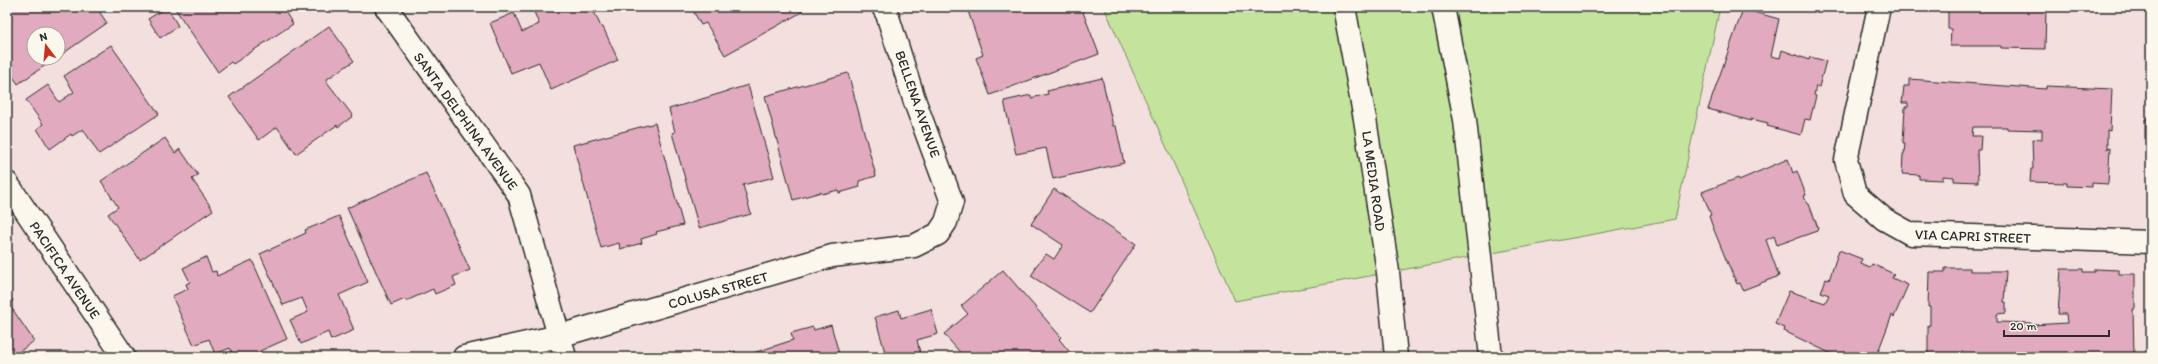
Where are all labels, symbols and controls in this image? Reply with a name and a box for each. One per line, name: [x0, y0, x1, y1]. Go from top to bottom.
north arrow: [26, 26, 66, 66]
text: N: [38, 30, 49, 44]
street label: SANTA DELPHINA AVENUE: [410, 49, 522, 194]
street label: BELLENA AVENUE: [891, 49, 944, 160]
street label: LA MEDIA ROAD: [1358, 130, 1389, 233]
street label: PACIFICA AVENUE: [26, 218, 104, 322]
street label: VIA CAPRI STREET: [1915, 226, 2031, 247]
street label: COLUSA STREET: [666, 268, 770, 313]
scale bar: [2004, 312, 2109, 338]
text: 20 m: [2010, 319, 2037, 333]

